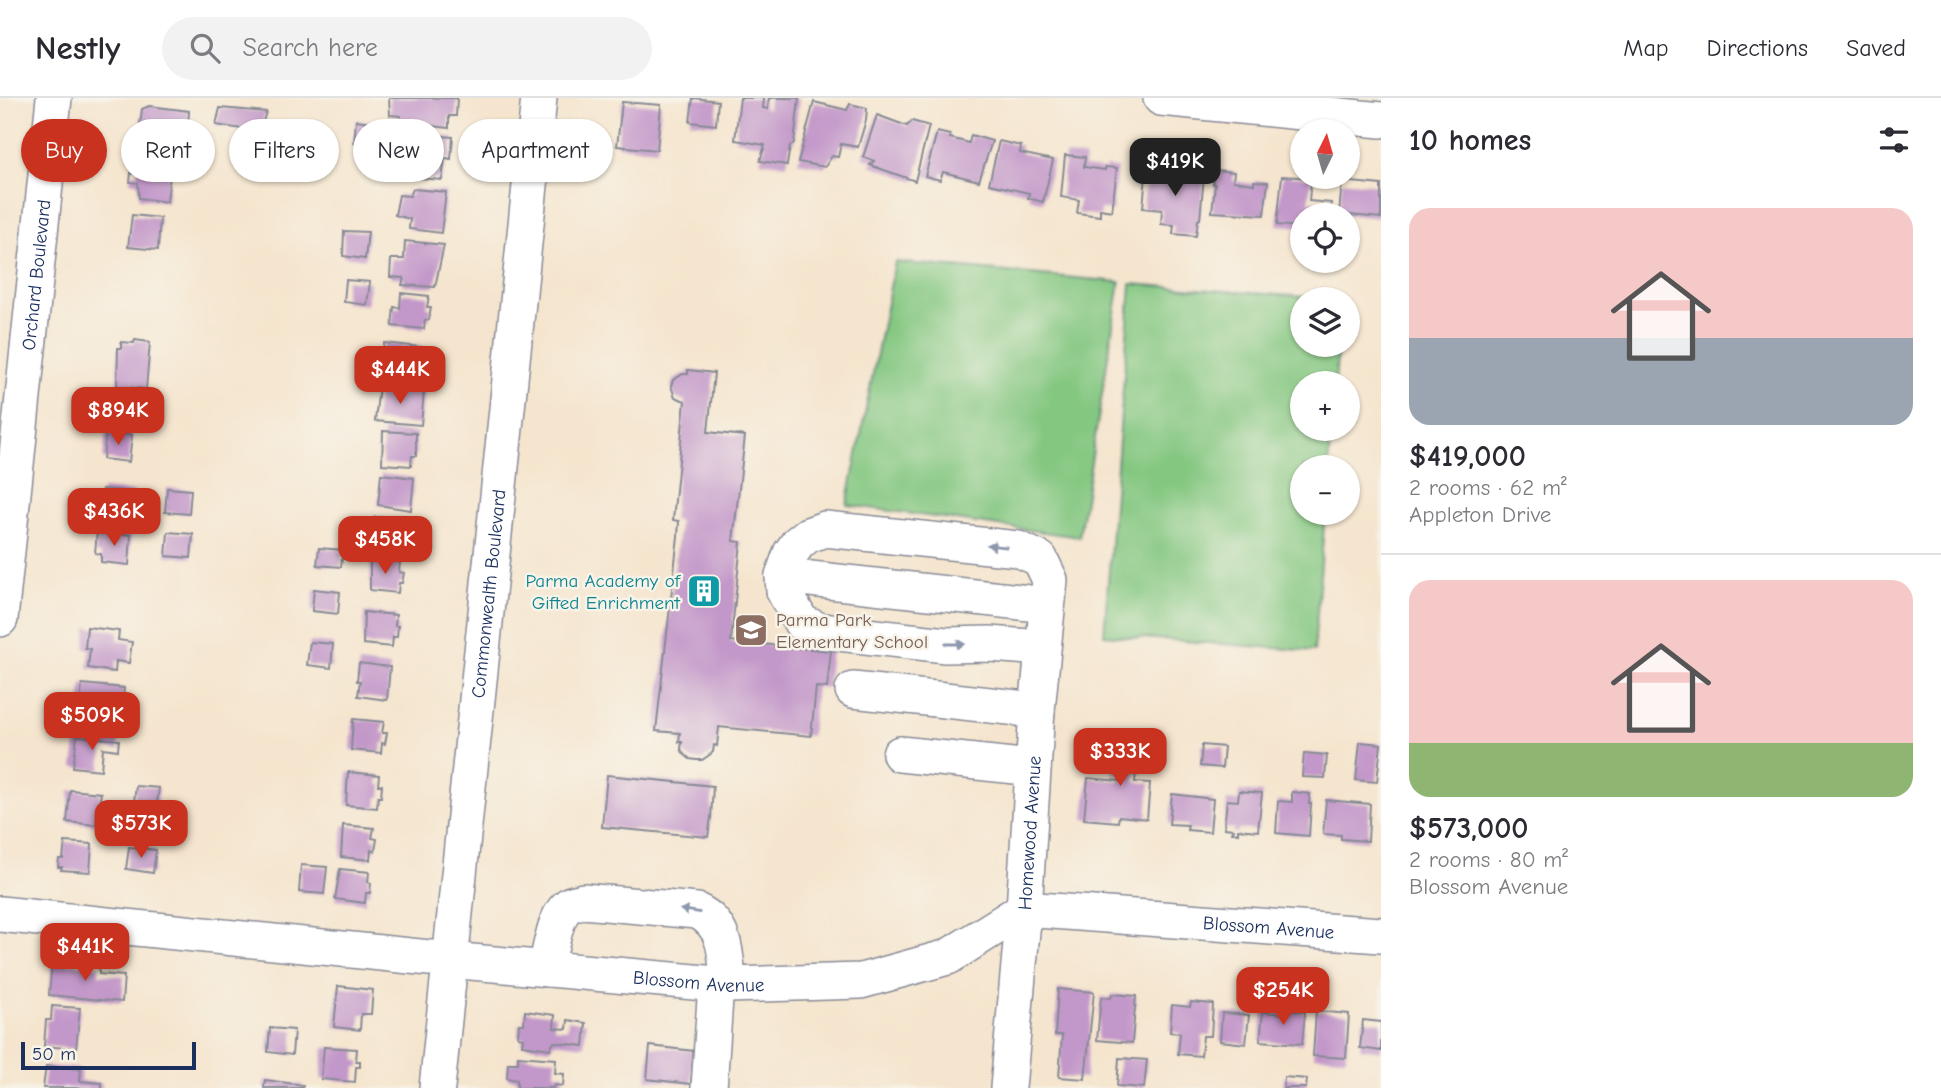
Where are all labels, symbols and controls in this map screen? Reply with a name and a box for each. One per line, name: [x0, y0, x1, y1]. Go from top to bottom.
search box: [162, 17, 652, 80]
text: Nestly: [35, 29, 120, 67]
icon: search: [186, 29, 224, 67]
text: Search here: [242, 33, 378, 63]
text: Map: [1623, 34, 1669, 62]
text: Directions: [1707, 34, 1808, 62]
text: Saved: [1846, 34, 1906, 62]
chip: Buy: [21, 119, 107, 182]
chip: Rent: [121, 119, 215, 182]
chip: Filters: [229, 119, 339, 182]
chip: New: [353, 119, 444, 182]
chip: Apartment: [458, 119, 613, 182]
north arrow: [1290, 119, 1360, 189]
map controls: [1290, 119, 1360, 525]
icon: filters: [1875, 121, 1913, 159]
text: 10 homes: [1409, 123, 1531, 158]
pin: $419K: [1126, 139, 1224, 198]
text: $419K: [1146, 147, 1204, 174]
street label: Orchard Boulevard: [18, 198, 55, 351]
button: locate: [1290, 203, 1360, 273]
icon: home: [1598, 253, 1724, 379]
button: layers: [1290, 287, 1360, 357]
pin: $444K: [351, 346, 449, 406]
text: $444K: [370, 355, 430, 382]
button: +: [1290, 371, 1360, 441]
pin: $894K: [69, 388, 167, 447]
text: $894K: [87, 396, 149, 423]
text: $419,000: [1409, 439, 1526, 474]
button: −: [1290, 455, 1360, 525]
text: 2 rooms · 62 m²: [1409, 474, 1567, 501]
street label: Commonwealth Boulevard: [467, 488, 511, 699]
pin: $436K: [65, 489, 163, 548]
text: $436K: [84, 497, 144, 524]
text: Appleton Drive: [1409, 501, 1551, 528]
pin: $458K: [336, 517, 434, 576]
text: $458K: [354, 525, 416, 552]
one-way arrow: [986, 541, 1008, 552]
place label: Parma Academy of Gifted Enrichment: [526, 570, 682, 614]
building icon: Parma Academy of Gifted Enrichment: [685, 572, 723, 610]
place label: Parma Park Elementary School: [776, 609, 928, 653]
school or university icon: Parma Park Elementary School: [732, 611, 770, 649]
icon: home: [1598, 625, 1724, 751]
one-way arrow: [944, 638, 966, 650]
pin: $509K: [43, 692, 141, 752]
text: $509K: [60, 701, 124, 728]
pin: $333K: [1071, 728, 1169, 788]
text: $333K: [1090, 737, 1150, 764]
street label: Homewood Avenue: [1014, 755, 1046, 911]
pin: $573K: [92, 800, 190, 860]
text: $573K: [111, 809, 171, 836]
text: $573,000: [1409, 811, 1529, 846]
text: 2 rooms · 80 m²: [1409, 846, 1568, 873]
text: Blossom Avenue: [1409, 873, 1568, 900]
one-way arrow: [679, 905, 701, 916]
street label: Blossom Avenue: [1202, 912, 1335, 944]
pin: $441K: [36, 924, 134, 983]
text: $441K: [56, 932, 114, 959]
street label: Blossom Avenue: [632, 967, 765, 997]
pin: $254K: [1234, 968, 1332, 1027]
text: $254K: [1252, 976, 1314, 1003]
scale bar: [21, 1039, 196, 1071]
text: 50 m: [32, 1043, 76, 1065]

